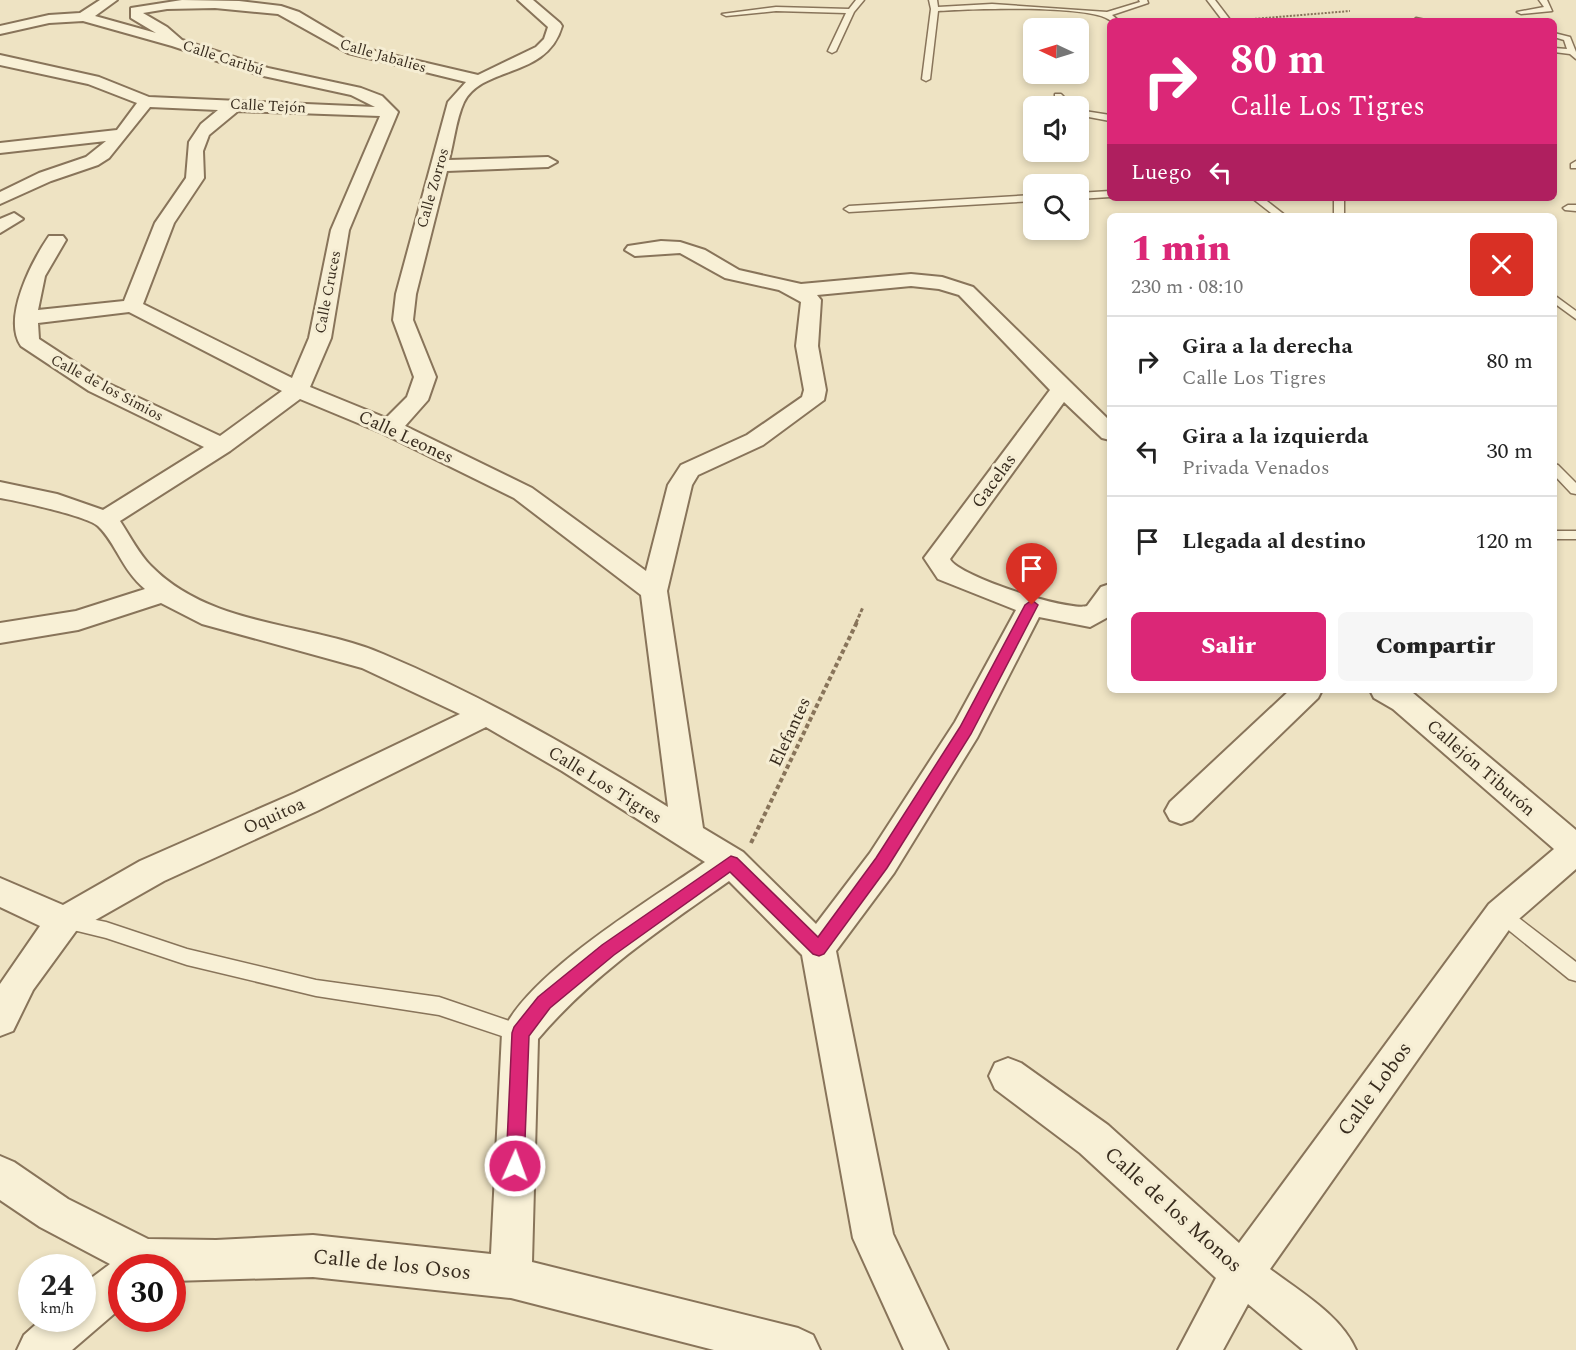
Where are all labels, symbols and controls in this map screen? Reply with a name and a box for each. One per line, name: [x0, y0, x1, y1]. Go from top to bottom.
north arrow: [1023, 18, 1089, 84]
map controls: [1023, 18, 1089, 240]
text: 80 m: [1230, 29, 1325, 92]
street label: Calle Jabalies: [337, 33, 429, 79]
street label: Calle Caribú: [180, 34, 266, 82]
icon: right: [1131, 42, 1209, 120]
text: Calle Los Tigres: [1230, 86, 1425, 128]
street label: Calle Tejón: [229, 93, 307, 119]
button: sound: [1023, 96, 1089, 162]
street label: Calle Zorros: [411, 145, 455, 231]
text: Luego: [1131, 156, 1192, 189]
icon: left: [1204, 156, 1237, 189]
button: search: [1023, 174, 1089, 240]
text: 1 min: [1131, 222, 1231, 277]
button: close: [1470, 233, 1533, 296]
street label: Calle Cruces: [309, 248, 347, 336]
text: 230 m · 08:10: [1131, 272, 1243, 302]
text: Gira a la derecha: [1182, 330, 1353, 363]
icon: right: [1131, 345, 1164, 378]
text: 80 m: [1487, 345, 1533, 378]
street label: Calle de los Simios: [46, 349, 168, 427]
text: Calle Los Tigres: [1182, 363, 1326, 393]
street label: Calle Leones: [354, 403, 458, 471]
text: Gira a la izquierda: [1182, 420, 1369, 453]
icon: left: [1131, 435, 1164, 468]
text: 30 m: [1487, 435, 1533, 468]
street label: Gacelas: [965, 448, 1023, 514]
text: Privada Venados: [1182, 453, 1330, 483]
icon: arrive: [1131, 525, 1164, 558]
text: Llegada al destino: [1182, 525, 1366, 558]
text: 120 m: [1476, 525, 1533, 558]
pin: [1006, 543, 1057, 605]
icon: arrive: [1015, 552, 1048, 585]
button: Salir: [1131, 612, 1326, 681]
button: Compartir: [1338, 612, 1533, 681]
street label: Elefantes: [762, 693, 818, 771]
street label: Callejón Tiburón: [1421, 713, 1541, 823]
street label: Calle Los Tigres: [543, 739, 667, 831]
street label: Oquitoa: [239, 790, 309, 842]
street label: Calle Lobos: [1330, 1035, 1420, 1143]
position arrow: [483, 1134, 547, 1198]
street label: Calle de los Monos: [1097, 1139, 1249, 1281]
street label: Calle de los Osos: [311, 1241, 473, 1289]
speed limit sign: 30: [108, 1254, 186, 1332]
text: 24: [40, 1263, 74, 1309]
text: km/h: [40, 1297, 74, 1320]

